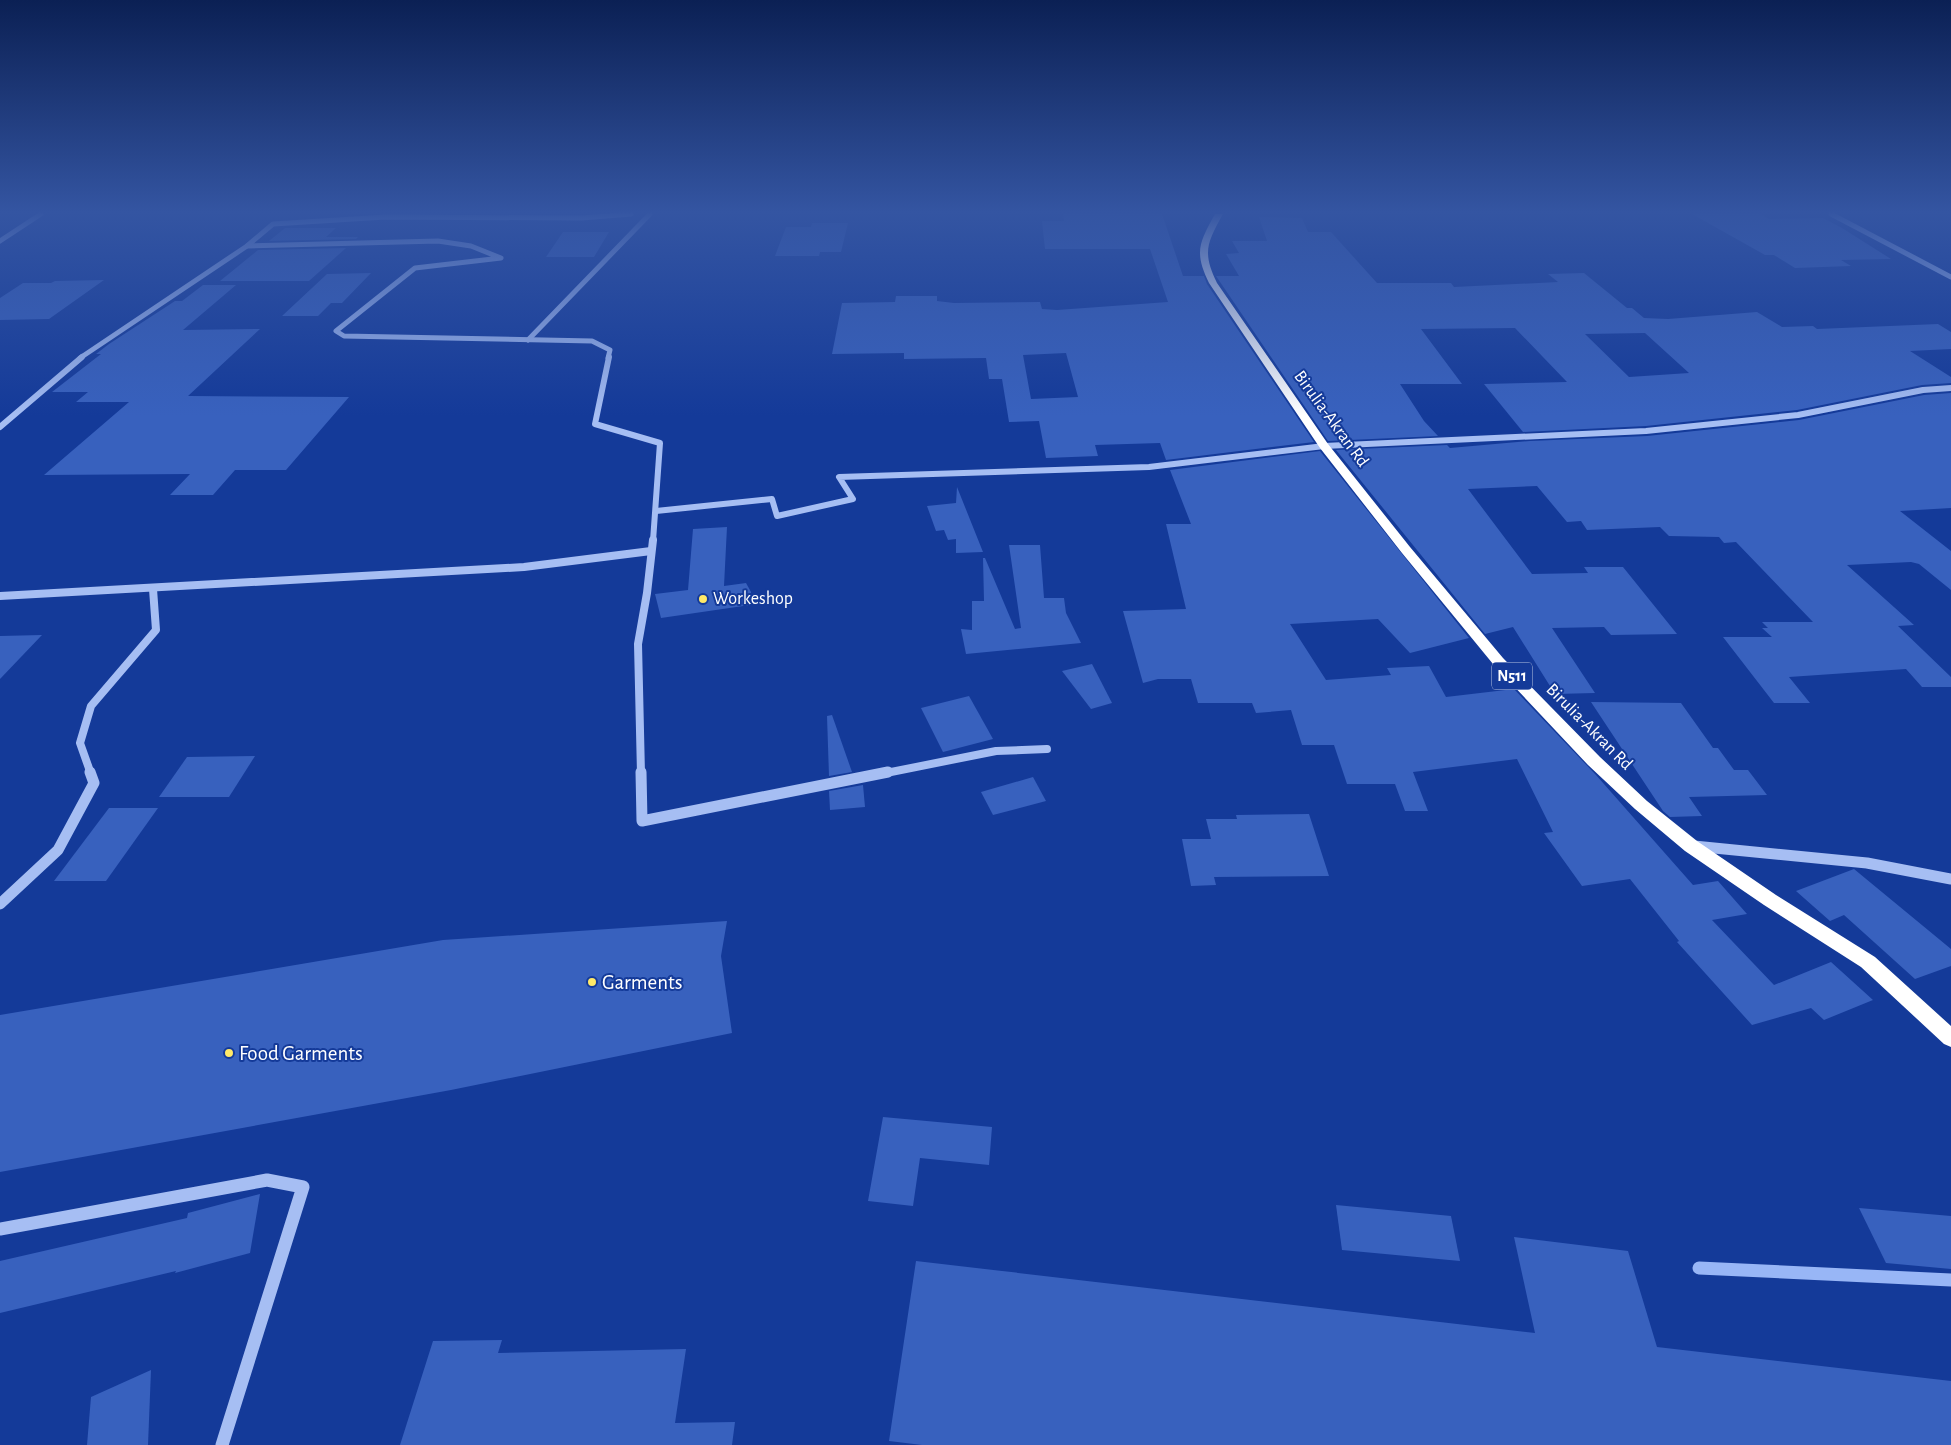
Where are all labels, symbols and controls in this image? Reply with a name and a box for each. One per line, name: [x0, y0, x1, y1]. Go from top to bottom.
street label: Birulia-Akran Rd: [1290, 368, 1372, 470]
place label: Workeshop: [713, 590, 793, 608]
marker: Workeshop: [697, 593, 709, 605]
road number: N511: [1492, 662, 1532, 689]
street label: Birulia-Akran Rd: [1542, 680, 1636, 774]
place label: Garments: [602, 972, 682, 993]
marker: Garments: [586, 976, 598, 988]
place label: Food Garments: [239, 1043, 363, 1064]
marker: Food Garments: [223, 1047, 235, 1059]

